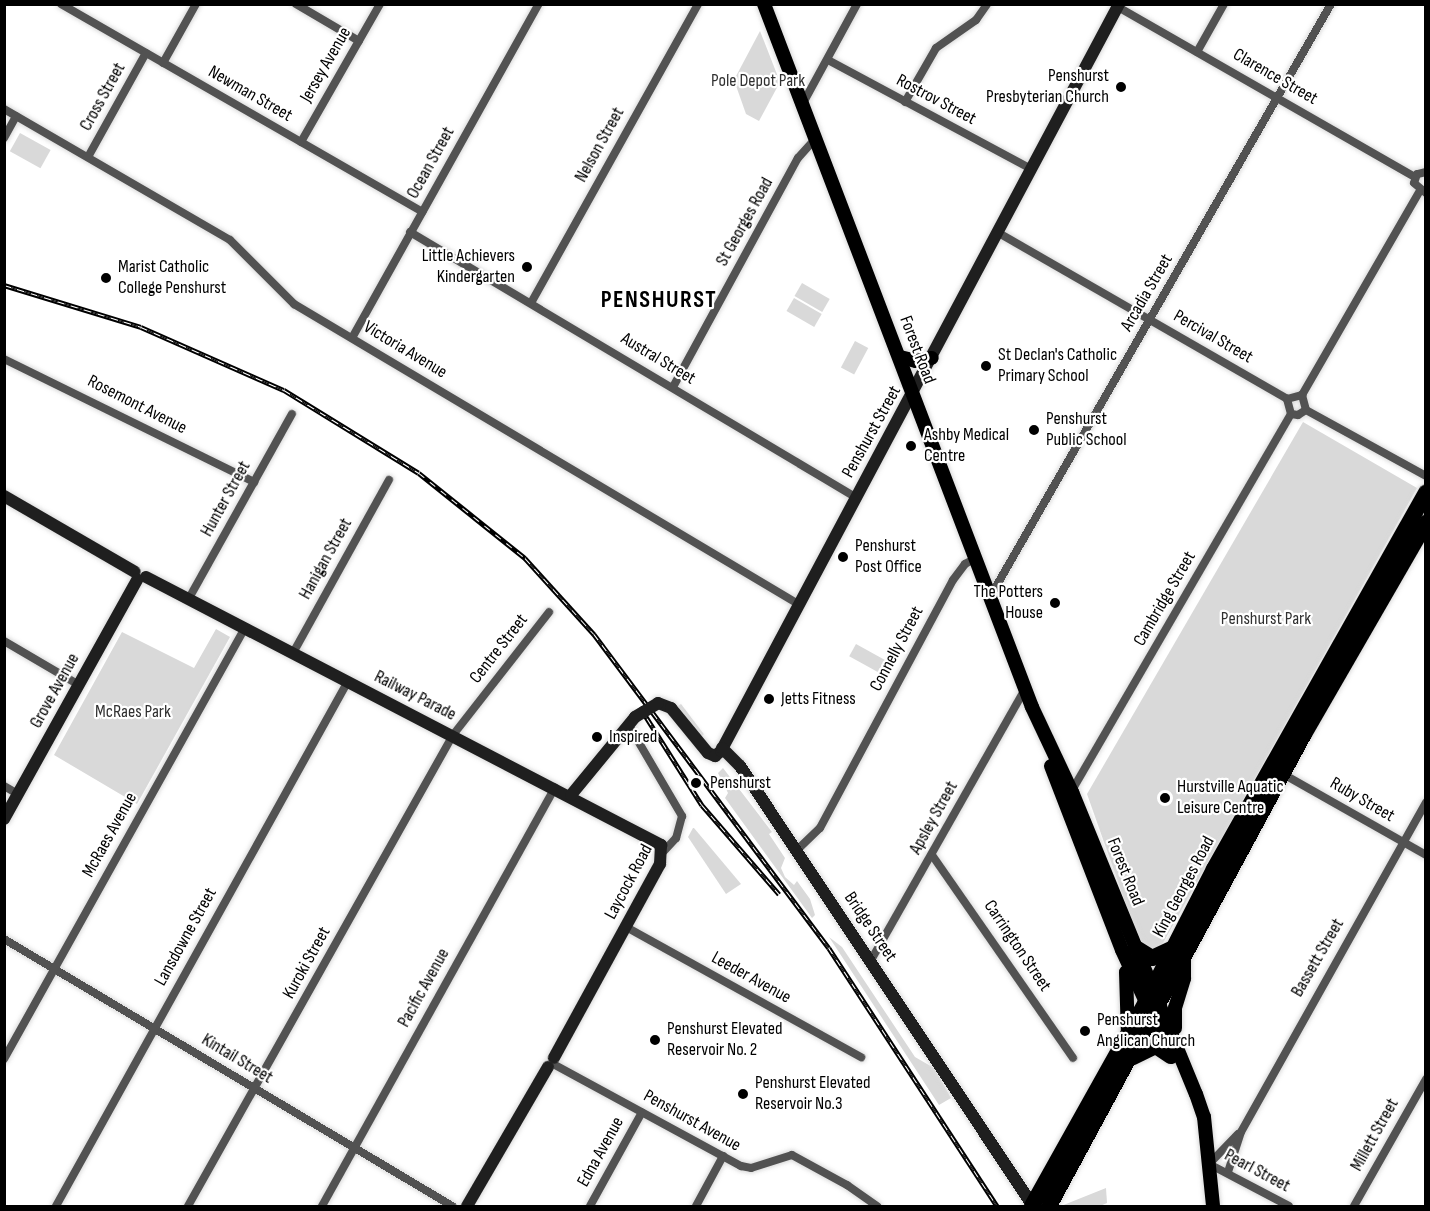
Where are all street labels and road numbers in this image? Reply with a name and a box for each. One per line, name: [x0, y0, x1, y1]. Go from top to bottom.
street label: Jersey Avenue: [296, 24, 356, 106]
street label: Clarence Street: [1229, 44, 1321, 110]
street label: Cross Street: [75, 59, 131, 135]
street label: Newman Street: [204, 61, 296, 127]
street label: Rostrov Street: [892, 70, 980, 130]
street label: Nelson Street: [571, 104, 629, 186]
street label: Ocean Street: [402, 123, 460, 203]
street label: St Georges Road: [712, 174, 778, 270]
street label: Arcadia Street: [1116, 251, 1178, 335]
street label: Percival Street: [1169, 306, 1257, 368]
street label: Forest Road: [894, 313, 940, 387]
street label: Victoria Avenue: [359, 317, 451, 383]
street label: Austral Street: [617, 328, 699, 390]
street label: Rosemont Avenue: [84, 371, 190, 439]
street label: Penshurst Street: [838, 382, 906, 482]
street label: Hunter Street: [196, 457, 256, 541]
street label: Hanigan Street: [295, 515, 357, 603]
street label: Cambridge Street: [1129, 548, 1201, 650]
street label: Connelly Street: [866, 603, 928, 695]
street label: Centre Street: [465, 610, 533, 688]
street label: Grove Avenue: [26, 650, 84, 732]
street label: Railway Parade: [370, 666, 460, 726]
street label: Ruby Street: [1326, 773, 1398, 827]
street label: Apsley Street: [905, 778, 963, 858]
street label: McRaes Avenue: [78, 789, 142, 881]
street label: King Georges Road: [1148, 833, 1220, 941]
street label: Forest Road: [1102, 835, 1148, 909]
street label: Laycock Road: [600, 841, 658, 923]
street label: Lansdowne Street: [150, 884, 222, 990]
street label: Bridge Street: [839, 888, 901, 966]
street label: Carrington Street: [979, 896, 1055, 996]
street label: Bassett Street: [1287, 915, 1349, 1001]
street label: Kuroki Street: [278, 923, 336, 1003]
street label: Pacific Avenue: [394, 945, 454, 1031]
street label: Leeder Avenue: [707, 947, 795, 1009]
street label: Kintail Street: [197, 1029, 277, 1089]
street label: Penshurst Avenue: [640, 1085, 744, 1157]
street label: Millett Street: [1346, 1095, 1404, 1175]
street label: Edna Avenue: [573, 1113, 629, 1191]
street label: Pearl Street: [1221, 1145, 1293, 1197]

